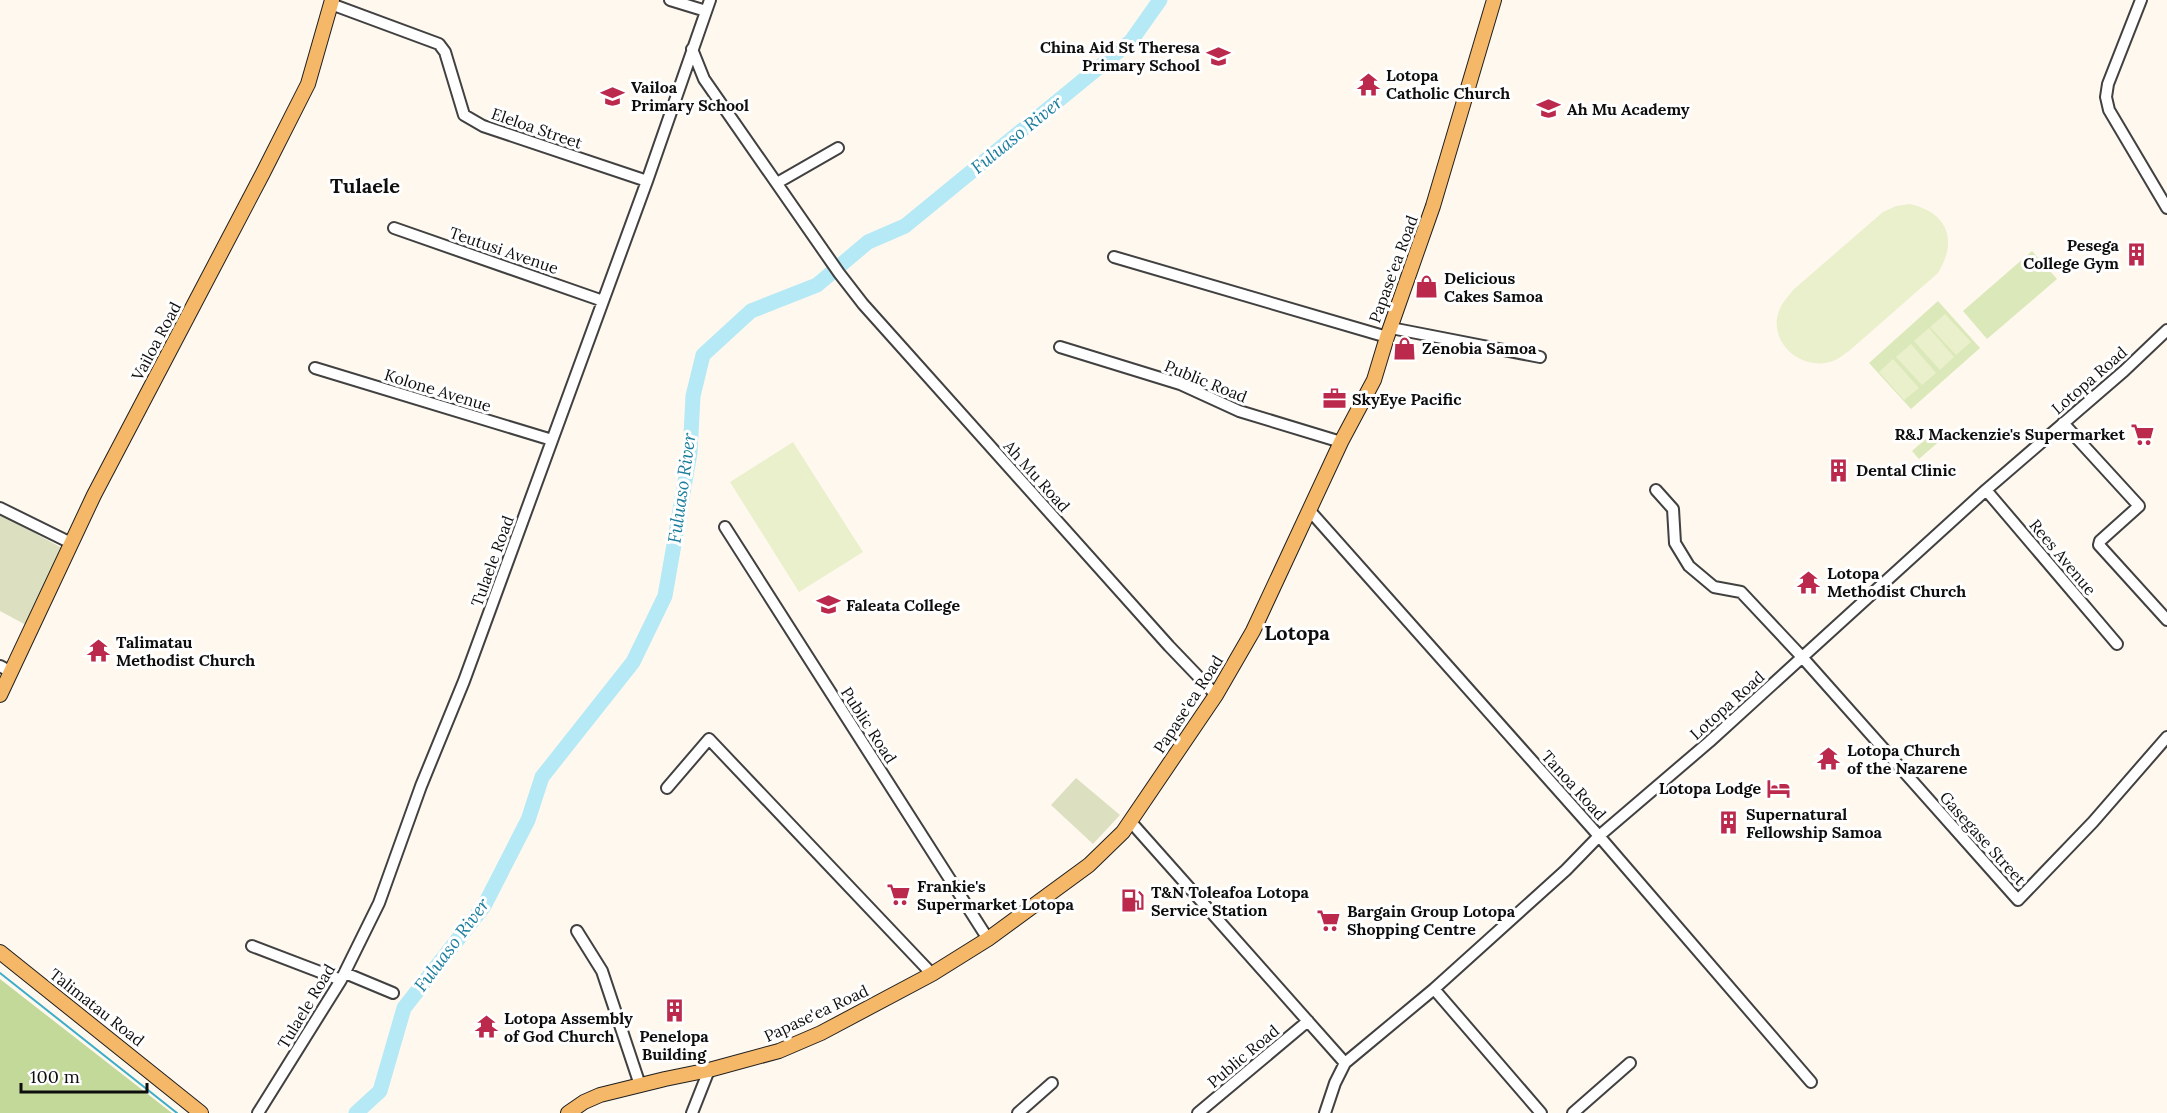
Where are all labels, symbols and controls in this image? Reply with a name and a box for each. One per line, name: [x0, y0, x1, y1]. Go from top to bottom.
place label: China Aid St Theresa Primary School: [1040, 37, 1201, 75]
school or university icon: China Aid St Theresa Primary School: [1205, 43, 1231, 69]
place label: Lotopa Catholic Church: [1386, 65, 1510, 103]
temple icon: Lotopa Catholic Church: [1355, 71, 1381, 97]
place label: Vailoa Primary School: [631, 77, 749, 115]
school or university icon: Vailoa Primary School: [600, 83, 626, 109]
water label: Fuluaso River: [966, 90, 1068, 179]
school or university icon: Ah Mu Academy: [1536, 96, 1562, 122]
place label: Ah Mu Academy: [1567, 99, 1690, 119]
street label: Eleloa Street: [489, 103, 586, 153]
district label: Tulaele: [330, 173, 400, 198]
street label: Papase'ea Road: [1364, 212, 1422, 325]
street label: Teutusi Avenue: [447, 222, 561, 278]
place label: Pesega College Gym: [2023, 235, 2120, 273]
building icon: Pesega College Gym: [2124, 241, 2150, 267]
place label: Delicious Cakes Samoa: [1444, 268, 1544, 306]
shop icon: Delicious Cakes Samoa: [1413, 274, 1439, 300]
street label: Vailoa Road: [126, 298, 185, 385]
shop icon: Zenobia Samoa: [1391, 335, 1417, 361]
place label: Zenobia Samoa: [1422, 338, 1537, 358]
street label: Lotopa Road: [2047, 342, 2131, 418]
street label: Public Road: [1162, 355, 1251, 407]
street label: Kolone Avenue: [382, 364, 494, 416]
office icon: SkyEye Pacific: [1321, 386, 1347, 412]
place label: SkyEye Pacific: [1352, 389, 1462, 409]
supermarket icon: R&J Mackenzie's Supermarket: [2130, 421, 2156, 447]
place label: R&J Mackenzie's Supermarket: [1894, 424, 2125, 444]
water label: Fuluaso River: [662, 430, 701, 545]
street label: Ah Mu Road: [999, 435, 1075, 516]
building icon: Dental Clinic: [1825, 457, 1851, 483]
place label: Dental Clinic: [1856, 460, 1957, 480]
street label: Tulaele Road: [466, 512, 518, 609]
street label: Rees Avenue: [2025, 515, 2101, 599]
place label: Lotopa Methodist Church: [1827, 563, 1966, 601]
temple icon: Lotopa Methodist Church: [1796, 569, 1822, 595]
school or university icon: Faleata College: [815, 592, 841, 618]
place label: Faleata College: [846, 595, 960, 615]
district label: Lotopa: [1264, 620, 1330, 645]
place label: Talimatau Methodist Church: [116, 632, 255, 670]
temple icon: Talimatau Methodist Church: [85, 638, 111, 664]
street label: Papase'ea Road: [1149, 651, 1227, 757]
street label: Lotopa Road: [1686, 666, 1769, 744]
street label: Public Road: [837, 683, 901, 767]
place label: Lotopa Church of the Nazarene: [1847, 740, 1968, 778]
street label: Tanoa Road: [1538, 746, 1611, 824]
temple icon: Lotopa Church of the Nazarene: [1816, 746, 1842, 772]
hotel icon: Lotopa Lodge: [1766, 775, 1792, 801]
place label: Lotopa Lodge: [1659, 778, 1761, 798]
street label: Gasegase Street: [1936, 787, 2031, 890]
place label: Supernatural Fellowship Samoa: [1746, 804, 1882, 842]
building icon: Supernatural Fellowship Samoa: [1715, 810, 1741, 836]
place label: Frankie's Supermarket Lotopa: [917, 876, 1074, 914]
supermarket icon: Frankie's Supermarket Lotopa: [886, 882, 912, 908]
place label: T&N Toleafoa Lotopa Service Station: [1151, 882, 1310, 920]
fuel station icon: T&N Toleafoa Lotopa Service Station: [1120, 888, 1146, 914]
water label: Fuluaso River: [409, 893, 495, 996]
place label: Bargain Group Lotopa Shopping Centre: [1347, 901, 1516, 939]
supermarket icon: Bargain Group Lotopa Shopping Centre: [1316, 907, 1342, 933]
street label: Tulaele Road: [273, 960, 339, 1052]
street label: Talimatau Road: [46, 964, 149, 1050]
street label: Papase'ea Road: [761, 980, 872, 1046]
building icon: Penelopa Building: [661, 998, 687, 1024]
place label: Lotopa Assembly of God Church: [504, 1008, 633, 1046]
temple icon: Lotopa Assembly of God Church: [473, 1014, 499, 1040]
street label: Public Road: [1203, 1020, 1283, 1092]
place label: Penelopa Building: [639, 1026, 709, 1064]
scale bar: [21, 1056, 147, 1094]
text: 100 m: [30, 1065, 80, 1088]

